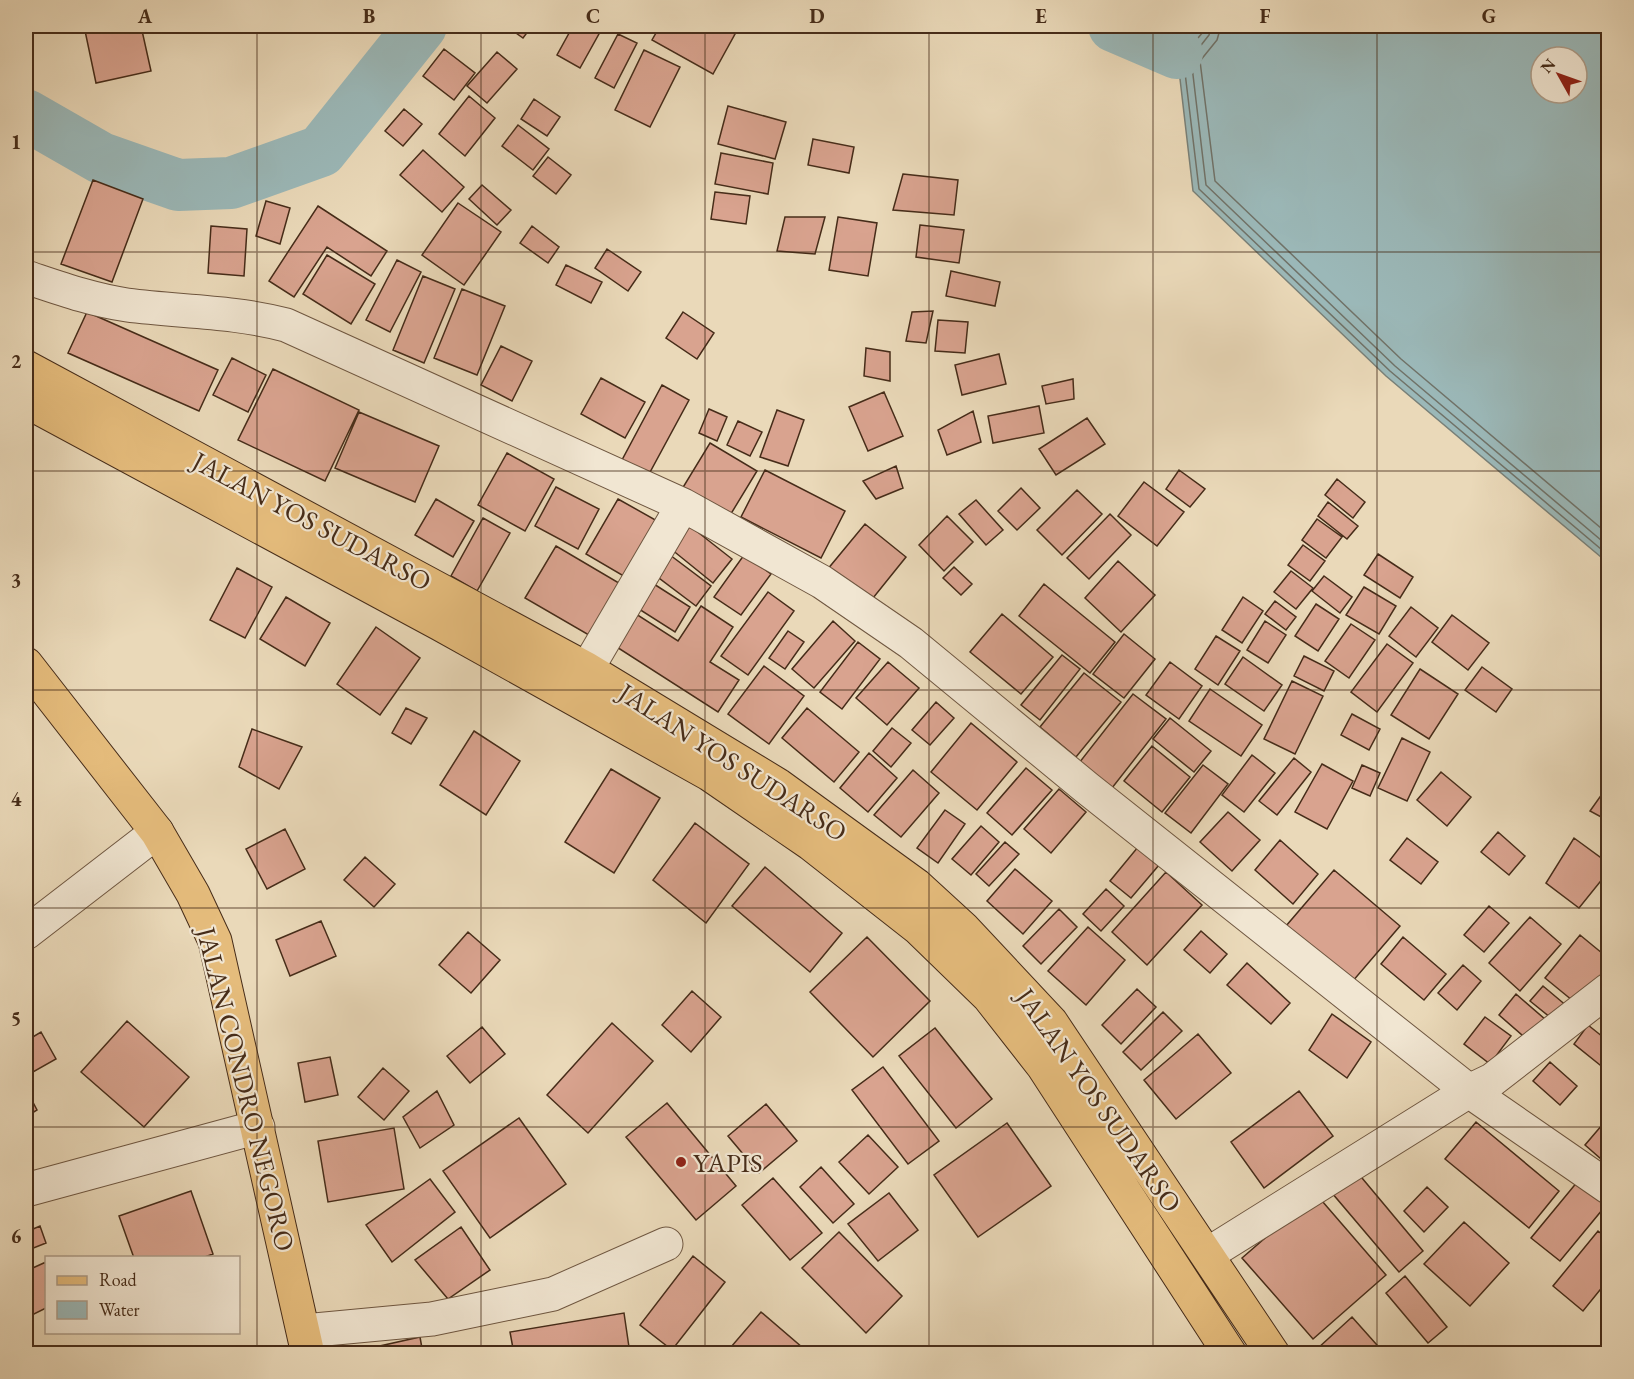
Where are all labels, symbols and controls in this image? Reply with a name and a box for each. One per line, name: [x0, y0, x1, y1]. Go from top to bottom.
text: A: [137, 3, 153, 29]
text: B: [363, 3, 375, 29]
text: C: [586, 3, 600, 29]
text: D: [809, 3, 825, 29]
text: E: [1035, 3, 1047, 29]
text: F: [1260, 3, 1271, 29]
text: G: [1482, 3, 1496, 29]
north arrow: [1529, 45, 1589, 105]
text: N: [1536, 54, 1560, 77]
text: 1: [11, 129, 21, 155]
text: 2: [11, 348, 22, 374]
street label: JALAN YOS SUDARSO: [185, 442, 438, 599]
text: 3: [11, 567, 21, 593]
street label: JALAN YOS SUDARSO: [610, 674, 854, 849]
text: 4: [11, 786, 22, 812]
street label: JALAN CONDRO NEGORO: [188, 921, 303, 1255]
street label: JALAN YOS SUDARSO: [1007, 979, 1190, 1219]
text: 5: [11, 1005, 21, 1031]
place label: YAPIS: [693, 1145, 763, 1180]
marker: YAPIS: [674, 1155, 688, 1169]
text: 6: [11, 1223, 22, 1249]
legend: [45, 1256, 240, 1334]
text: Road: [99, 1268, 138, 1291]
text: Water: [99, 1298, 140, 1321]

